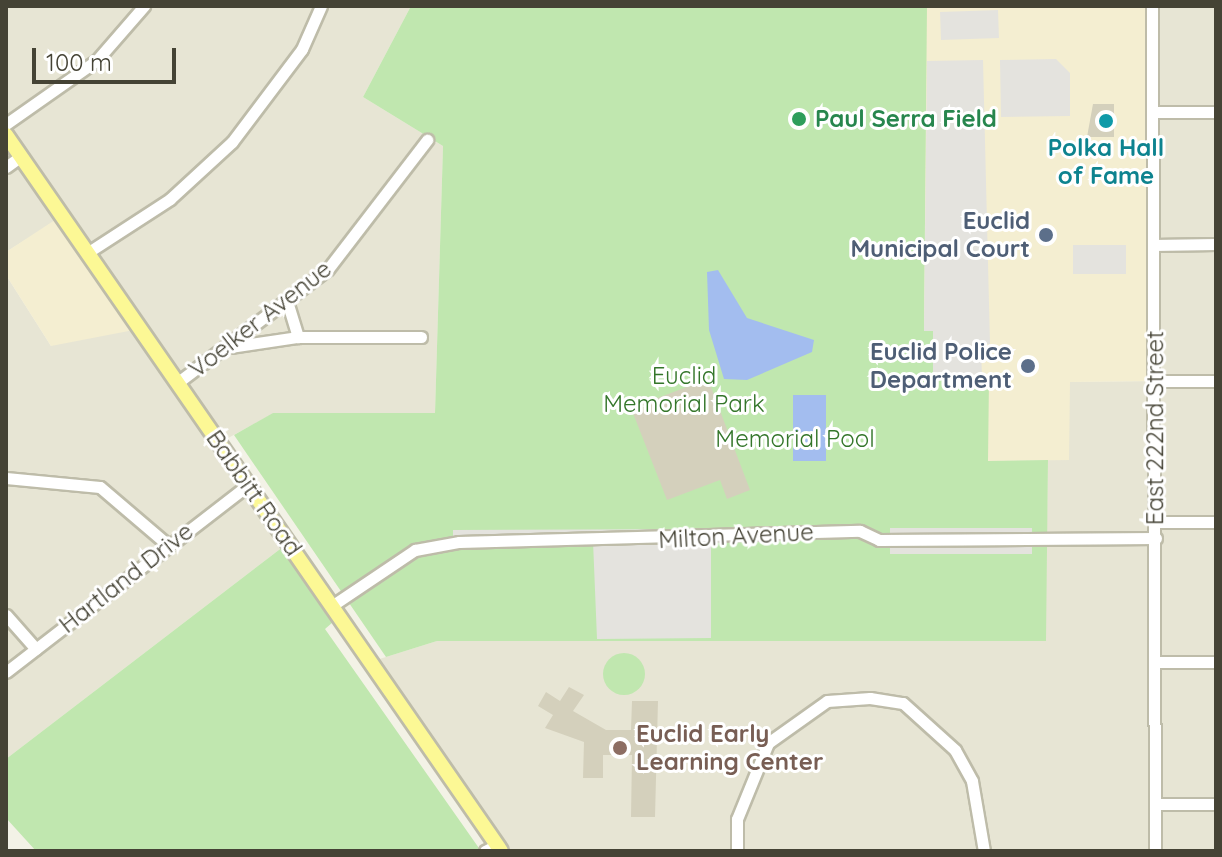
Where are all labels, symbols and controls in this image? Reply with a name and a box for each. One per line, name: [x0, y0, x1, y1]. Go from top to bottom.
scale bar: [36, 32, 180, 82]
text: 100 m: [46, 47, 112, 77]
place label: Paul Serra Field: [815, 105, 997, 133]
marker: Paul Serra Field: [790, 110, 808, 128]
marker: Polka Hall of Fame: [1097, 112, 1115, 130]
place label: Polka Hall of Fame: [1048, 134, 1164, 190]
place label: Euclid Municipal Court: [850, 207, 1030, 263]
marker: Euclid Municipal Court: [1037, 226, 1055, 244]
street label: Voelker Avenue: [183, 254, 337, 384]
street label: East 222nd Street: [1141, 331, 1169, 525]
place label: Euclid Police Department: [870, 338, 1012, 394]
marker: Euclid Police Department: [1019, 357, 1037, 375]
park label: Euclid Memorial Park: [603, 362, 765, 418]
street label: Babbitt Road: [200, 425, 308, 561]
park label: Memorial Pool: [715, 425, 875, 453]
street label: Hartland Drive: [53, 517, 199, 639]
street label: Milton Avenue: [658, 518, 814, 554]
place label: Euclid Early Learning Center: [636, 720, 823, 776]
marker: Euclid Early Learning Center: [611, 739, 629, 757]

